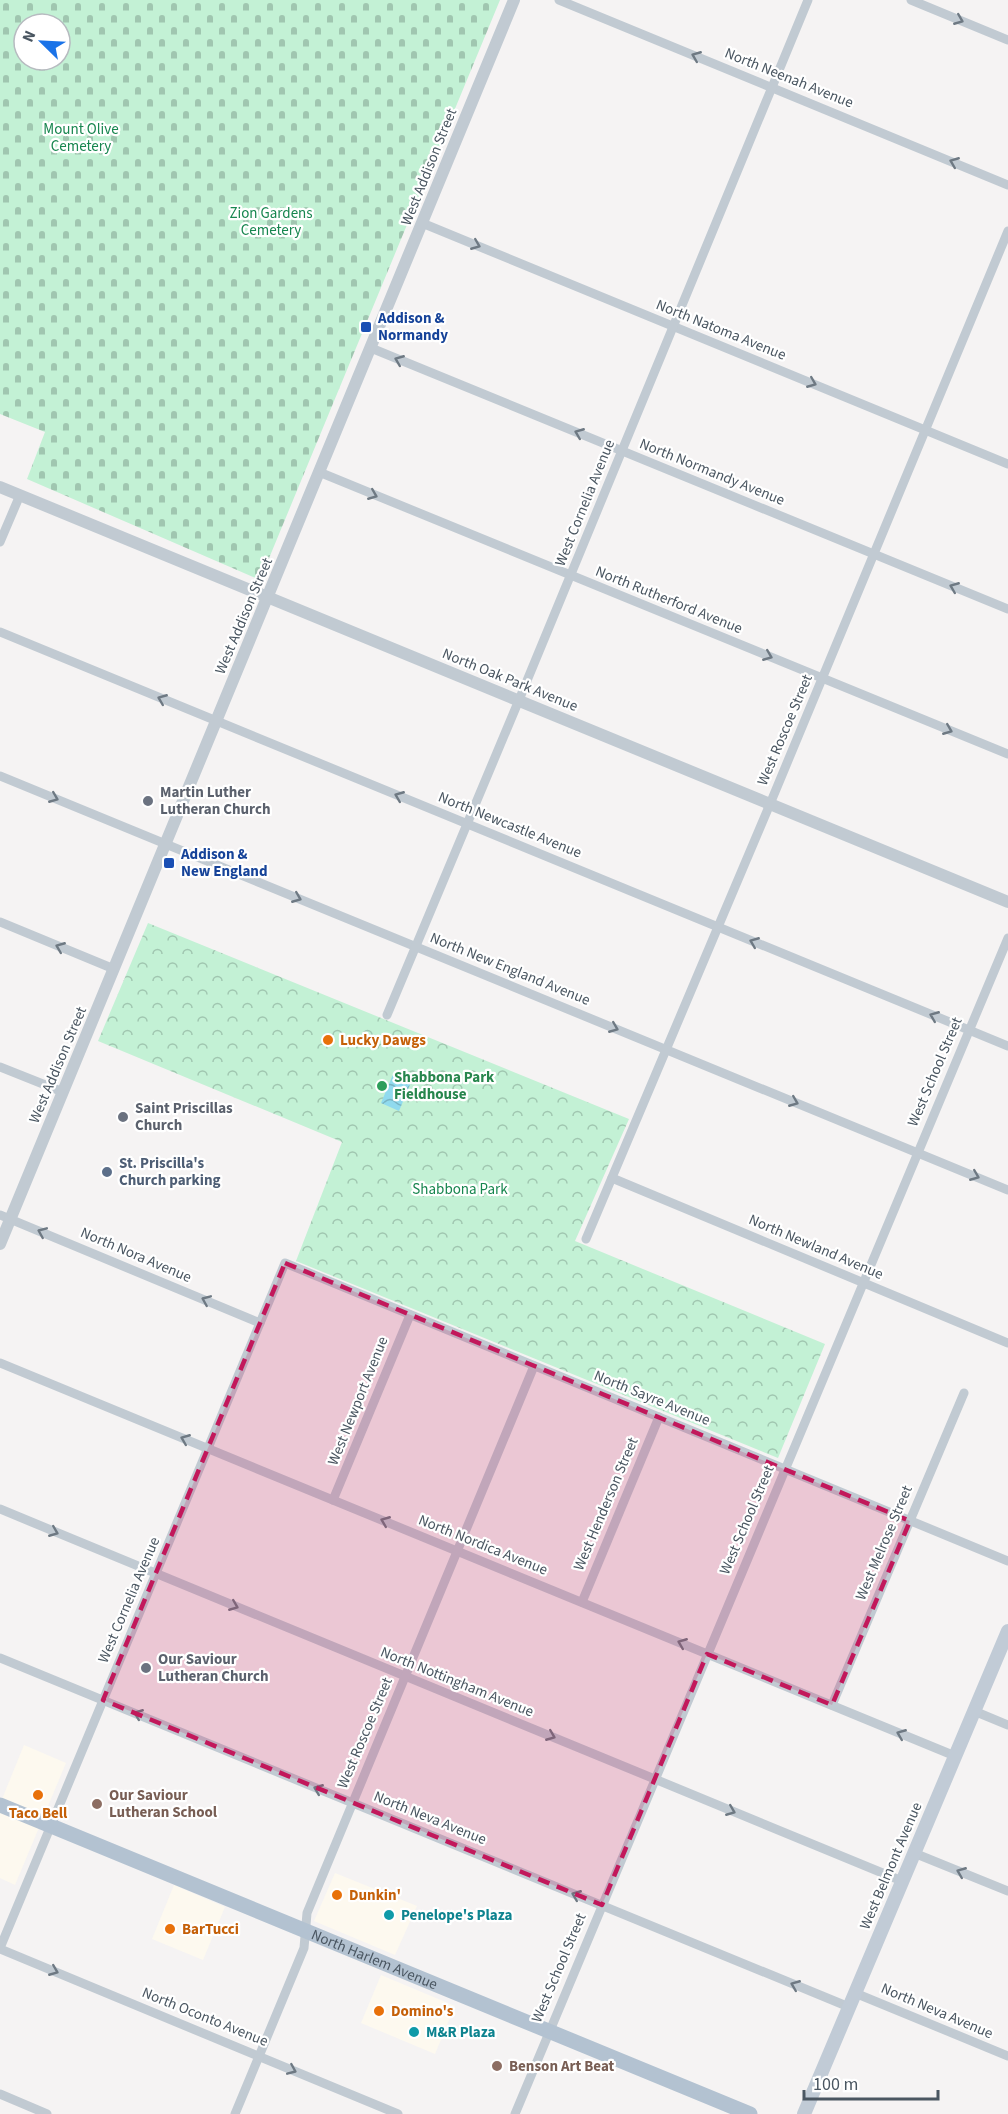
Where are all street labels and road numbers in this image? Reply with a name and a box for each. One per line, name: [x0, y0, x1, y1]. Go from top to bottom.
street label: North Neenah Avenue: [722, 43, 856, 113]
street label: West Addison Street: [396, 105, 462, 229]
street label: North Natoma Avenue: [653, 294, 789, 366]
street label: North Normandy Avenue: [636, 433, 788, 511]
street label: West Cornelia Avenue: [550, 436, 620, 570]
street label: West Addison Street: [210, 554, 278, 678]
street label: North Rutherford Avenue: [592, 561, 746, 639]
street label: North Oak Park Avenue: [439, 643, 581, 717]
street label: West Roscoe Street: [752, 671, 818, 789]
street label: North Newcastle Avenue: [435, 787, 585, 863]
street label: North New England Avenue: [427, 927, 593, 1011]
street label: West Addison Street: [24, 1003, 92, 1127]
street label: West School Street: [902, 1014, 968, 1130]
street label: North Newland Avenue: [745, 1209, 887, 1285]
street label: North Nora Avenue: [77, 1222, 195, 1288]
street label: West Newport Avenue: [323, 1333, 393, 1469]
street label: North Sayre Avenue: [591, 1365, 713, 1431]
street label: West Henderson Street: [568, 1434, 644, 1574]
street label: West School Street: [714, 1462, 780, 1578]
street label: West Melrose Street: [850, 1482, 918, 1604]
street label: North Nordica Avenue: [415, 1509, 551, 1581]
street label: West Cornelia Avenue: [93, 1534, 165, 1666]
street label: North Nottingham Avenue: [377, 1642, 537, 1722]
street label: West Roscoe Street: [332, 1674, 398, 1792]
street label: North Neva Avenue: [370, 1786, 490, 1850]
street label: West Belmont Avenue: [855, 1799, 927, 1933]
street label: West School Street: [526, 1910, 592, 2026]
street label: North Harlem Avenue: [308, 1924, 441, 1995]
street label: North Neva Avenue: [878, 1978, 996, 2044]
street label: North Oconto Avenue: [139, 1982, 271, 2052]

